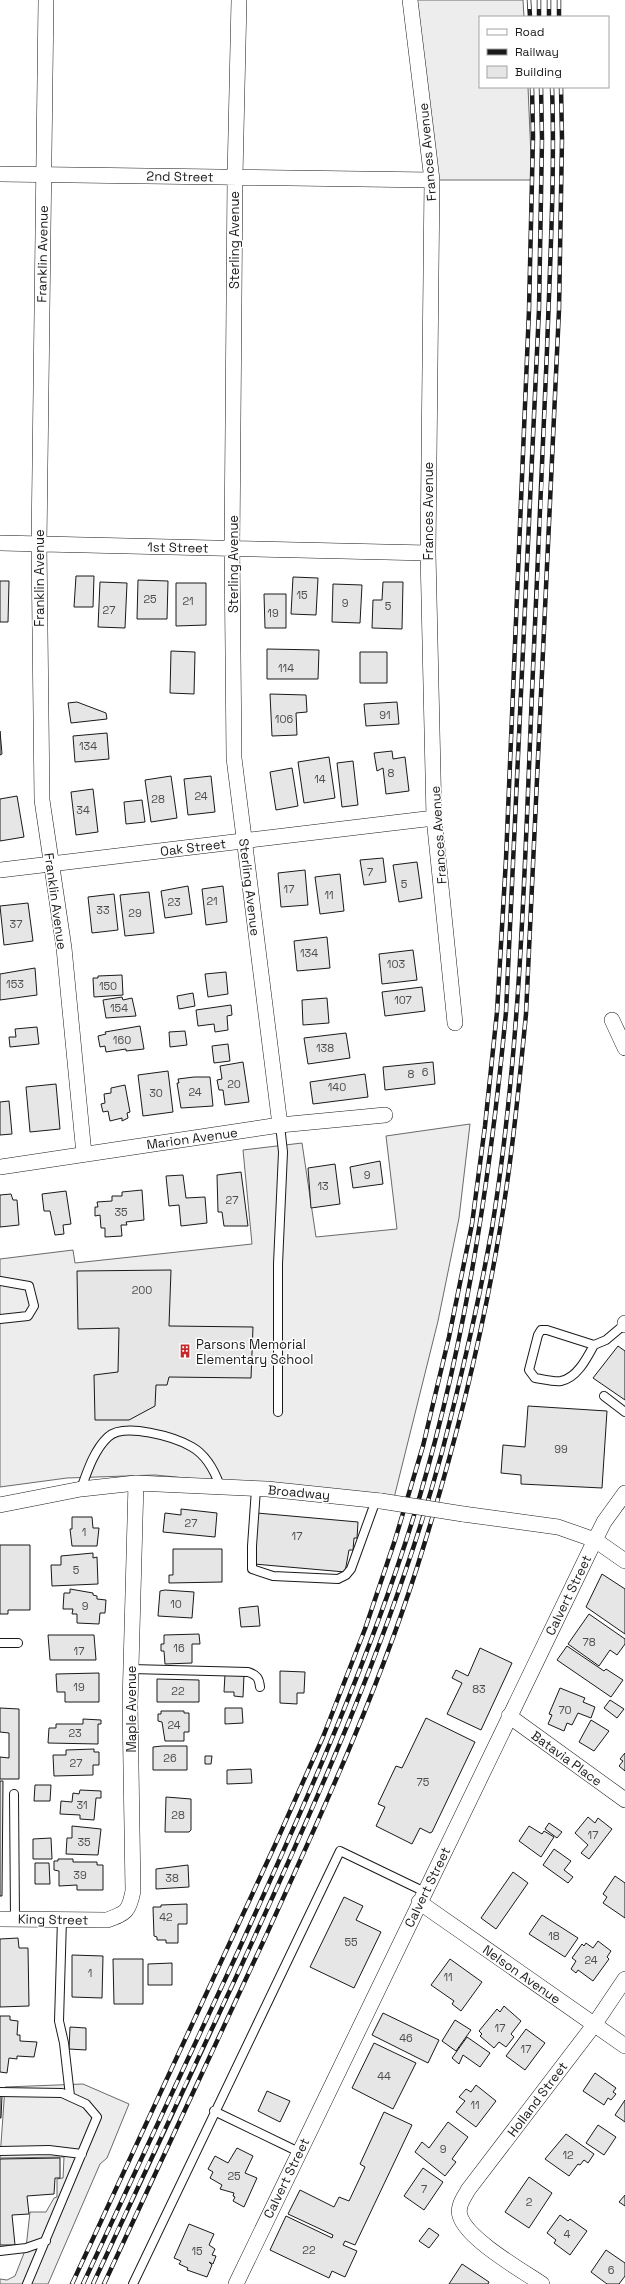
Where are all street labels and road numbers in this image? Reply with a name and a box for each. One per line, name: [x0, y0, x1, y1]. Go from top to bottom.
street label: Frances Avenue: [415, 102, 440, 202]
street label: 2nd Street: [146, 167, 214, 186]
street label: Sterling Avenue: [226, 191, 243, 289]
street label: Franklin Avenue: [33, 205, 52, 303]
street label: Frances Avenue: [420, 462, 437, 560]
street label: Sterling Avenue: [225, 515, 242, 613]
street label: Franklin Avenue: [31, 529, 48, 627]
street label: 1st Street: [147, 538, 209, 557]
street label: Frances Avenue: [427, 785, 450, 885]
street label: Oak Street: [159, 835, 227, 860]
street label: Sterling Avenue: [235, 837, 264, 937]
street label: Franklin Avenue: [40, 852, 71, 951]
street label: Marion Avenue: [145, 1124, 239, 1153]
street label: Broadway: [267, 1481, 331, 1504]
street label: Calvert Street: [542, 1552, 595, 1638]
street label: Maple Avenue: [123, 1665, 140, 1753]
street label: Batavia Place: [528, 1727, 605, 1790]
street label: Calvert Street: [401, 1844, 454, 1930]
street label: King Street: [18, 1910, 88, 1929]
street label: Nelson Avenue: [479, 1941, 564, 2008]
street label: Holland Street: [504, 2058, 571, 2140]
street label: Calvert Street: [260, 2135, 313, 2221]

